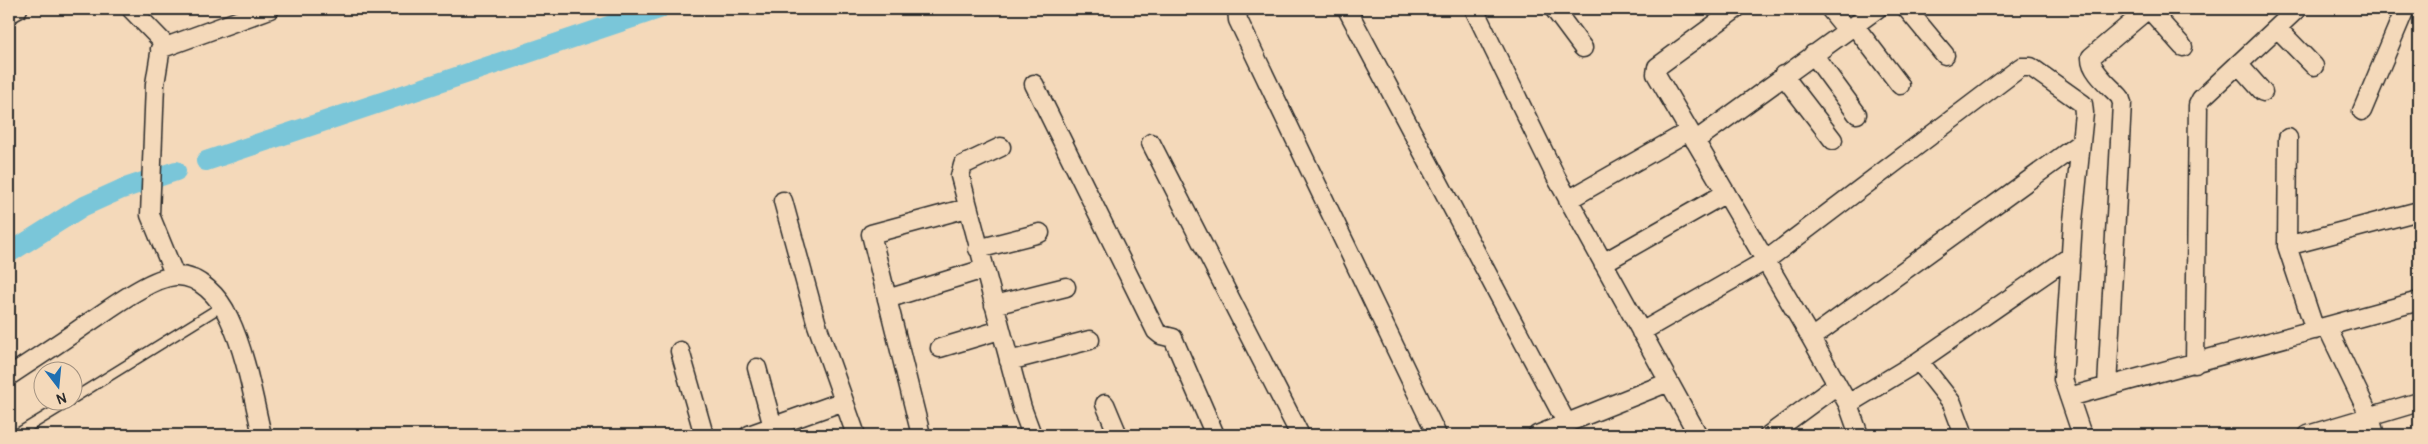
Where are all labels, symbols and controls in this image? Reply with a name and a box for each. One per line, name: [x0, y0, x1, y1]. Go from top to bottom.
north arrow: [32, 362, 82, 412]
text: N: [55, 389, 68, 407]

